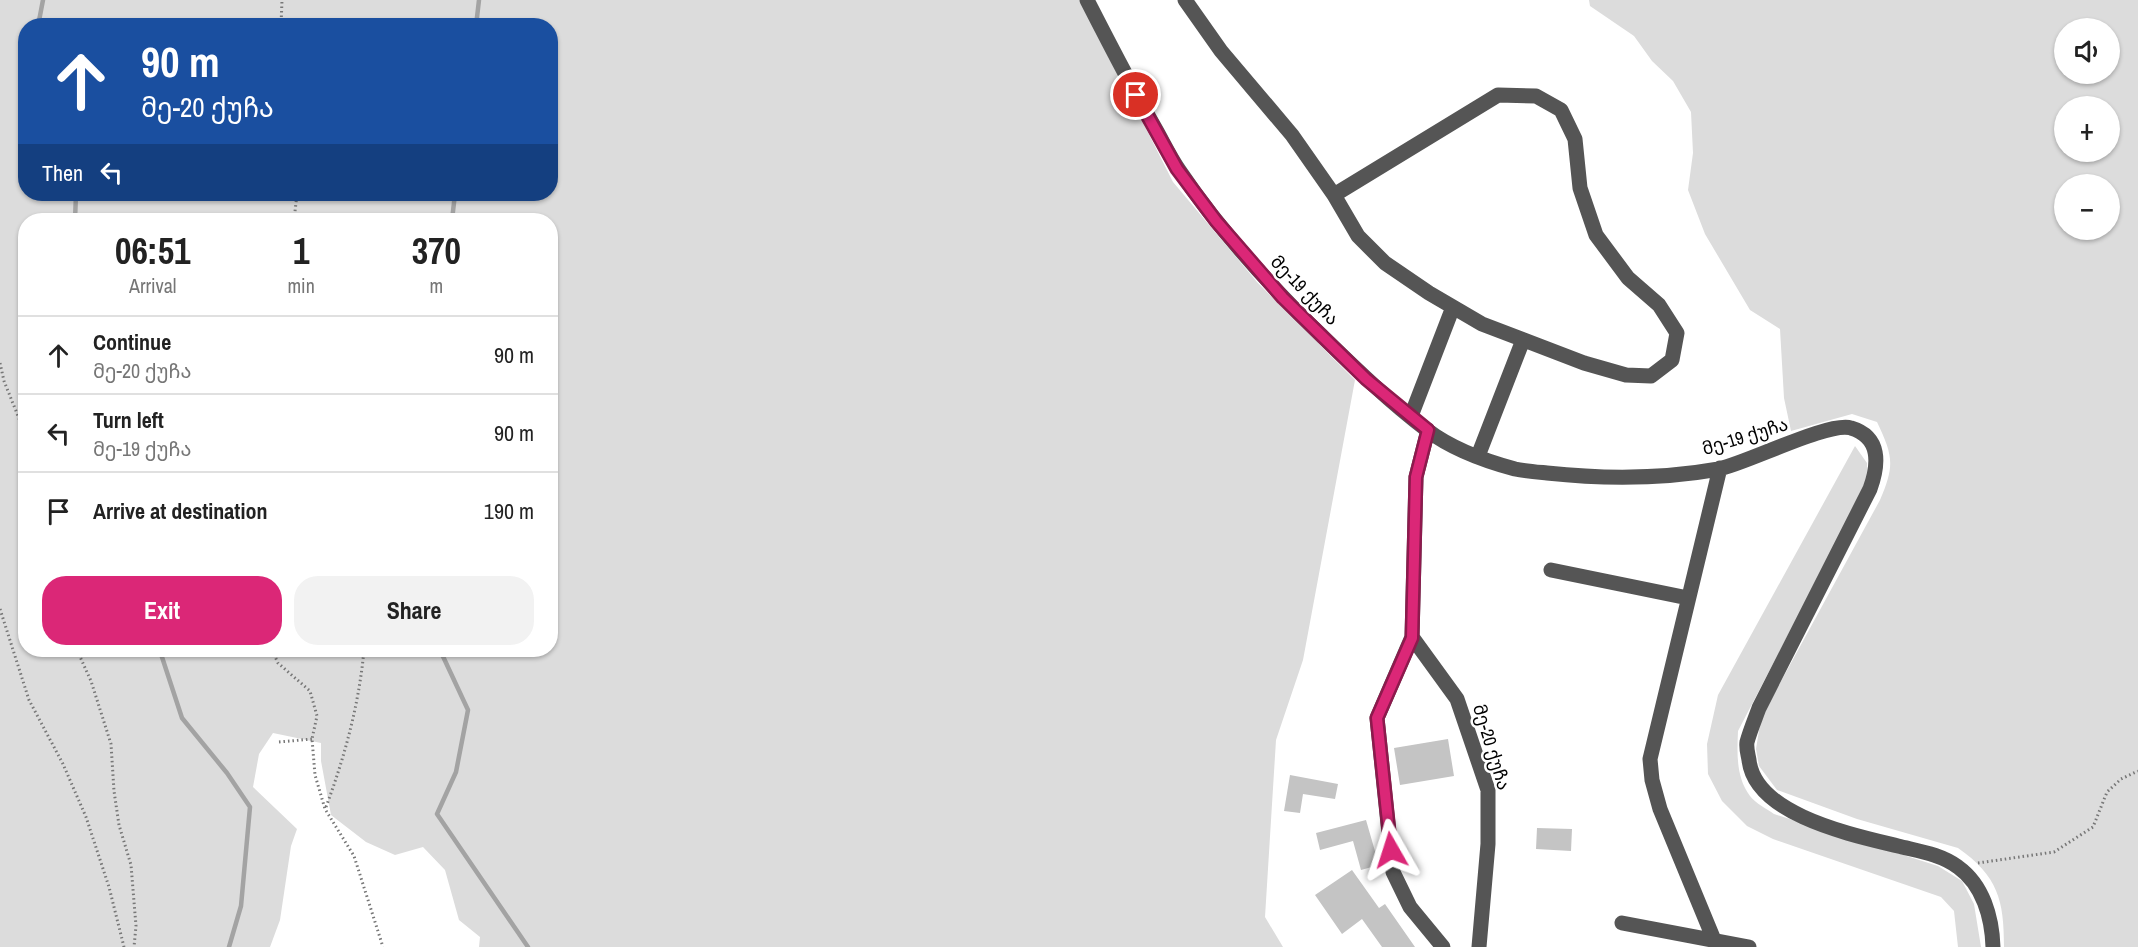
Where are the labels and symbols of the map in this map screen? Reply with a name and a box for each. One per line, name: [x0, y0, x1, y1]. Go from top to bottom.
pin: [1110, 69, 1161, 120]
street label: მე-19 ქუჩა: [1265, 249, 1345, 331]
street label: მე-19 ქუჩა: [1699, 411, 1791, 461]
street label: მე-20 ქუჩა: [1467, 701, 1517, 793]
position arrow: [1359, 818, 1423, 882]

